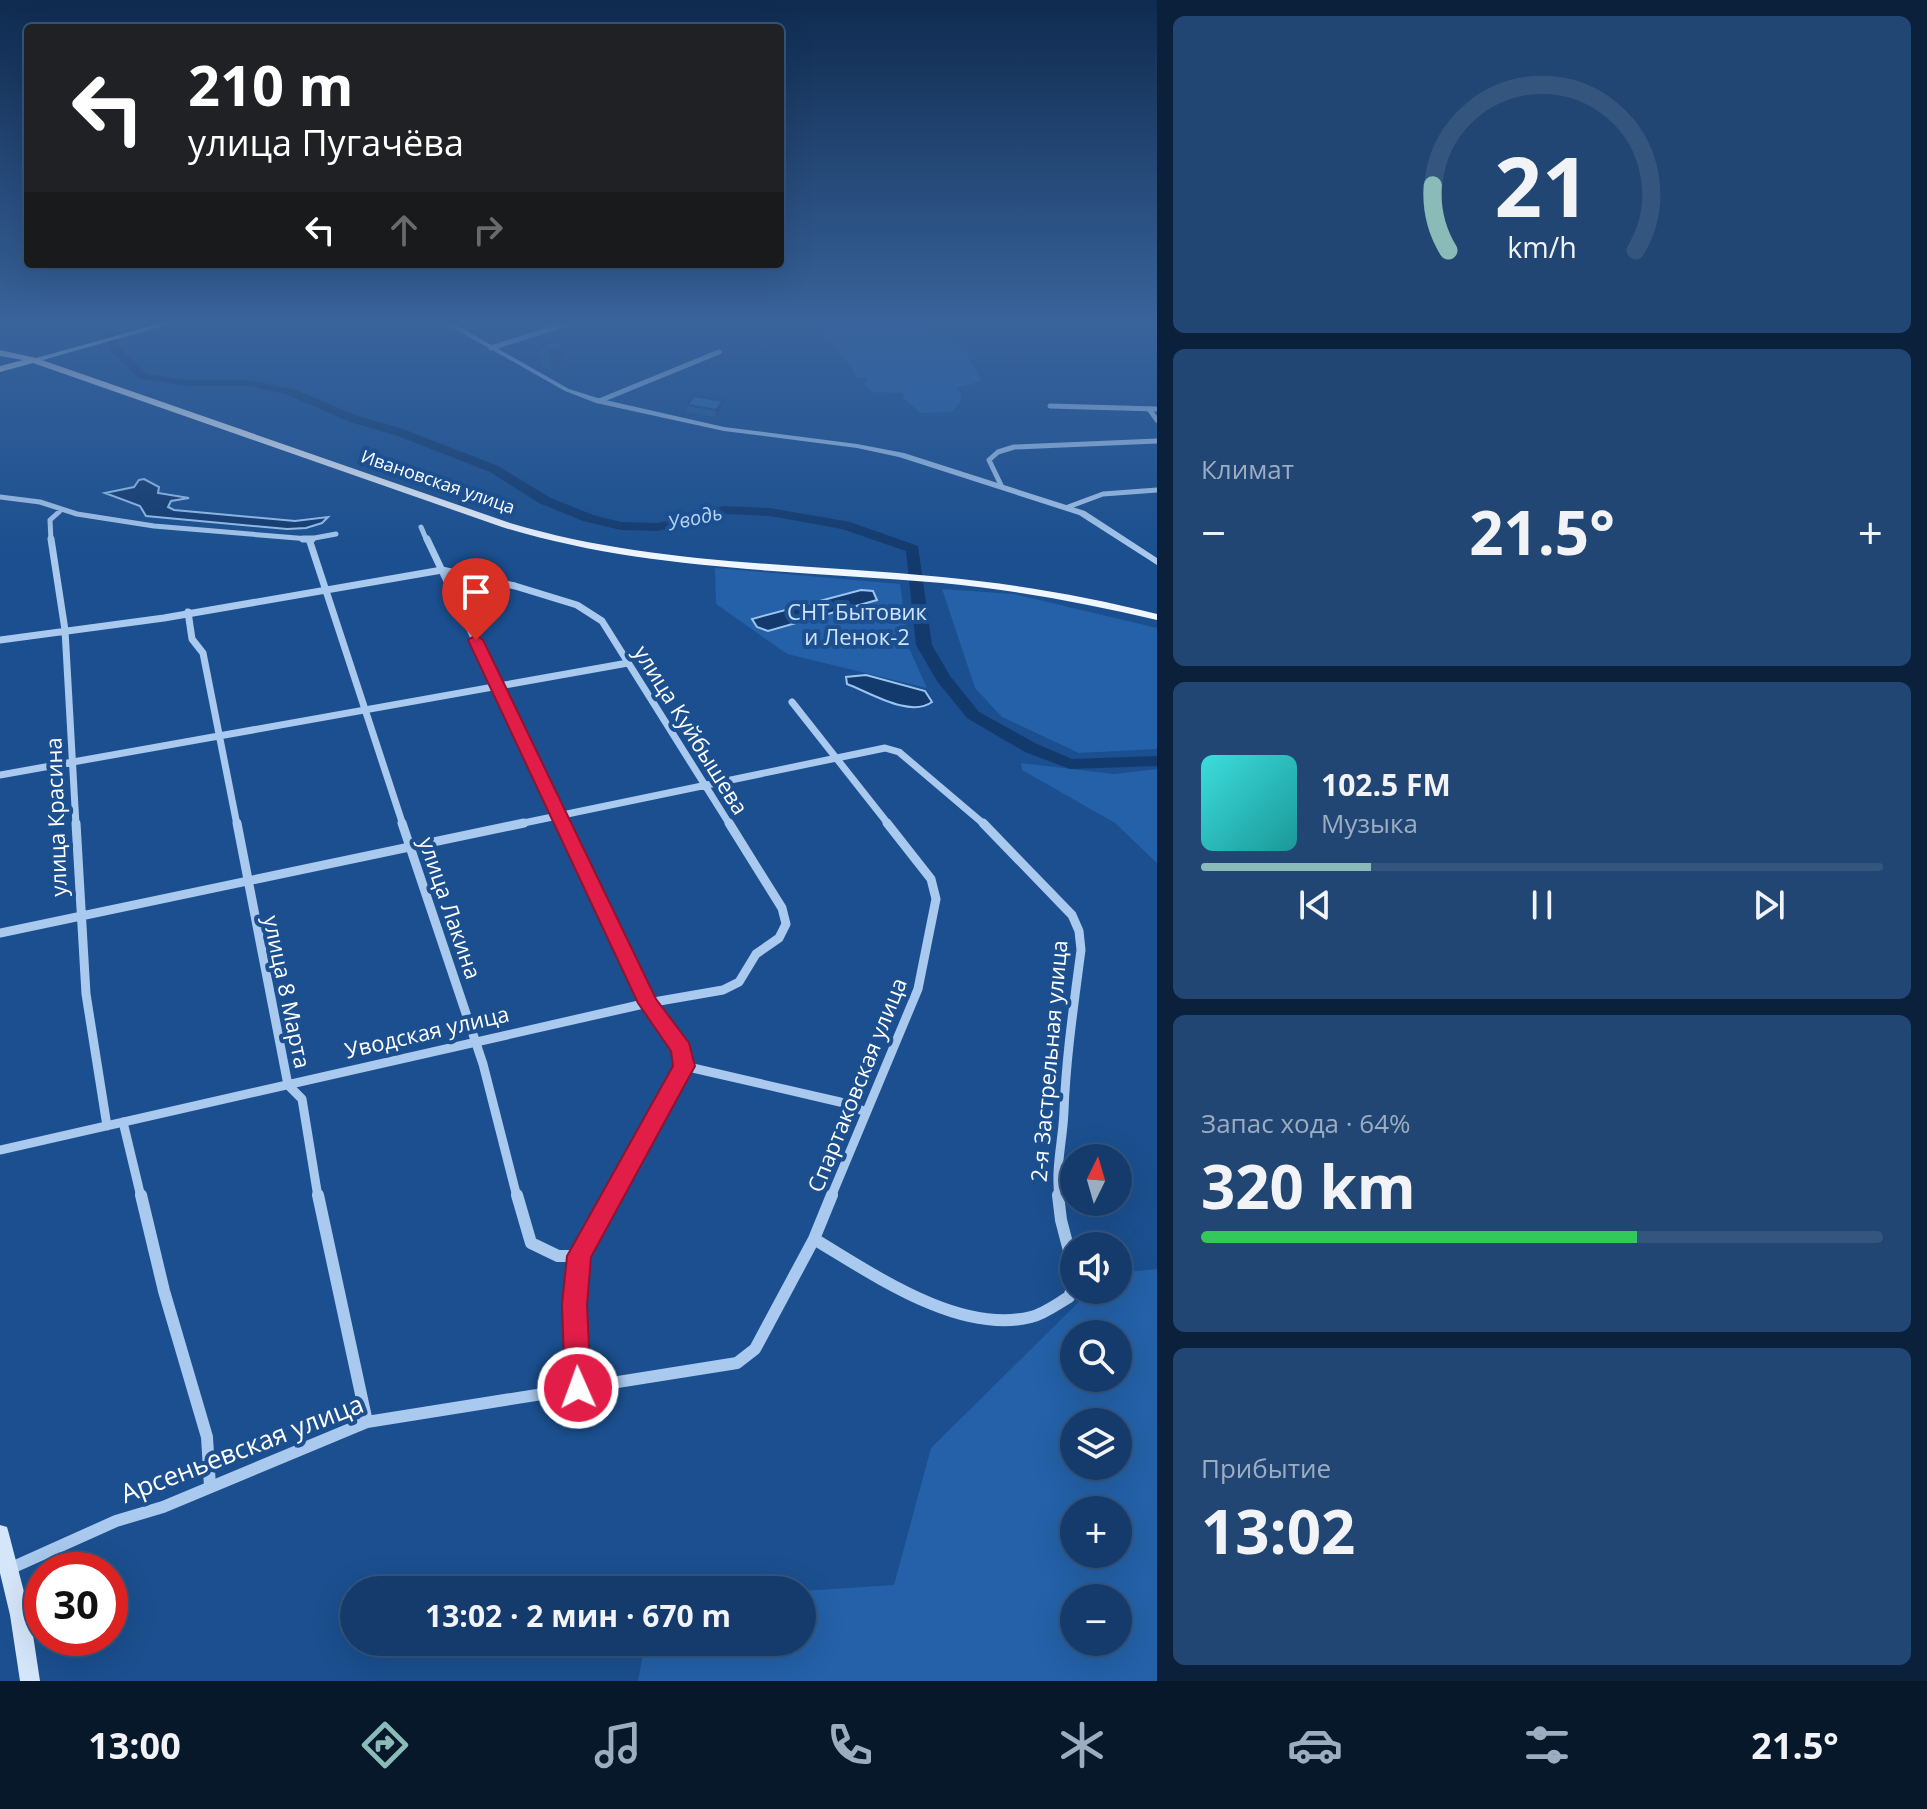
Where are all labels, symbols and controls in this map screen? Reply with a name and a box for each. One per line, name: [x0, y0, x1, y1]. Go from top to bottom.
text: 210 m: [188, 46, 354, 122]
icon: left: [56, 56, 160, 160]
text: улица Пугачёва: [188, 118, 464, 167]
text: 21: [1494, 127, 1590, 240]
icon: left: [298, 208, 342, 252]
icon: ahead: [382, 208, 426, 252]
icon: right: [466, 208, 510, 252]
text: km/h: [1507, 227, 1577, 266]
street label: Ивановская улица: [358, 443, 518, 519]
text: Климат: [1201, 451, 1294, 487]
text: 21.5°: [1469, 491, 1615, 573]
water label: Уводь: [664, 499, 725, 537]
text: −: [1201, 502, 1226, 562]
text: +: [1858, 502, 1883, 562]
pin: [442, 558, 510, 640]
icon: arrive: [454, 570, 498, 614]
park label: СНТ Бытовик и Ленок-2: [787, 596, 928, 651]
street label: улица Куйбышева: [628, 639, 756, 820]
street label: улица Красина: [37, 737, 73, 897]
text: 102.5 FM: [1321, 764, 1451, 805]
text: Музыка: [1321, 805, 1418, 841]
street label: улица Лакина: [413, 833, 489, 983]
icon: previous: [1293, 883, 1337, 927]
icon: pause: [1520, 883, 1564, 927]
icon: next: [1747, 883, 1791, 927]
street label: улица 8 Марта: [257, 913, 319, 1071]
street label: 2-я Застрельная улица: [1022, 939, 1074, 1183]
street label: Спартаковская улица: [799, 973, 913, 1196]
street label: Уводская улица: [342, 998, 512, 1065]
text: Запас хода · 64%: [1201, 1105, 1411, 1141]
north arrow: [1060, 1144, 1132, 1216]
map controls: [1060, 1144, 1132, 1656]
text: 320 km: [1201, 1145, 1416, 1227]
button: sound: [1060, 1232, 1132, 1304]
button: search: [1060, 1320, 1132, 1392]
position arrow: [536, 1346, 620, 1430]
street label: Арсеньевская улица: [115, 1385, 368, 1511]
button: layers: [1060, 1408, 1132, 1480]
text: Прибытие: [1201, 1450, 1331, 1486]
text: 13:02: [1201, 1490, 1355, 1572]
button: +: [1060, 1496, 1132, 1568]
speed limit sign: 30: [24, 1552, 128, 1656]
button: −: [1060, 1584, 1132, 1656]
text: 13:02 · 2 мин · 670 m: [425, 1595, 731, 1636]
icon: directions: [357, 1717, 413, 1773]
icon: music: [590, 1717, 646, 1773]
icon: phone: [822, 1717, 878, 1773]
icon: climate: [1054, 1717, 1110, 1773]
icon: car: [1287, 1717, 1343, 1773]
icon: filters: [1519, 1717, 1575, 1773]
text: 13:00: [88, 1721, 181, 1770]
text: 21.5°: [1751, 1721, 1839, 1770]

